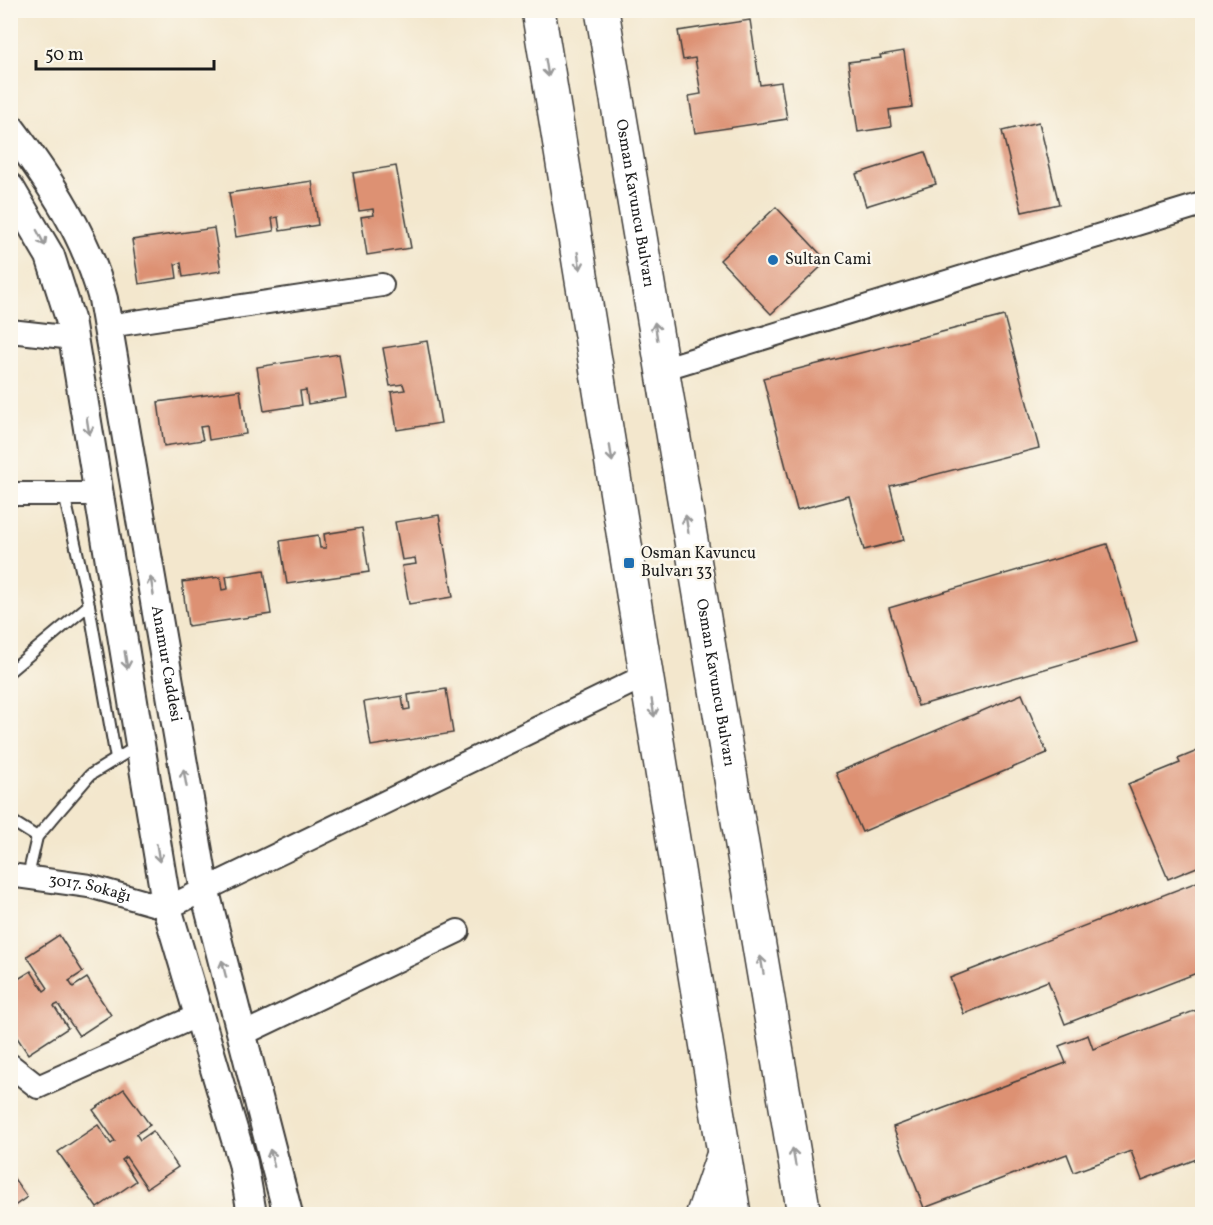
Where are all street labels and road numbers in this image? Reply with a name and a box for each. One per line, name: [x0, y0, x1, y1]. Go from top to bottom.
street label: Osman Kavuncu Bulvarı: [610, 118, 659, 289]
street label: Osman Kavuncu Bulvarı: [690, 597, 740, 768]
street label: Anamur Caddesi: [145, 604, 187, 724]
street label: 3017. Sokağı: [47, 869, 134, 908]

